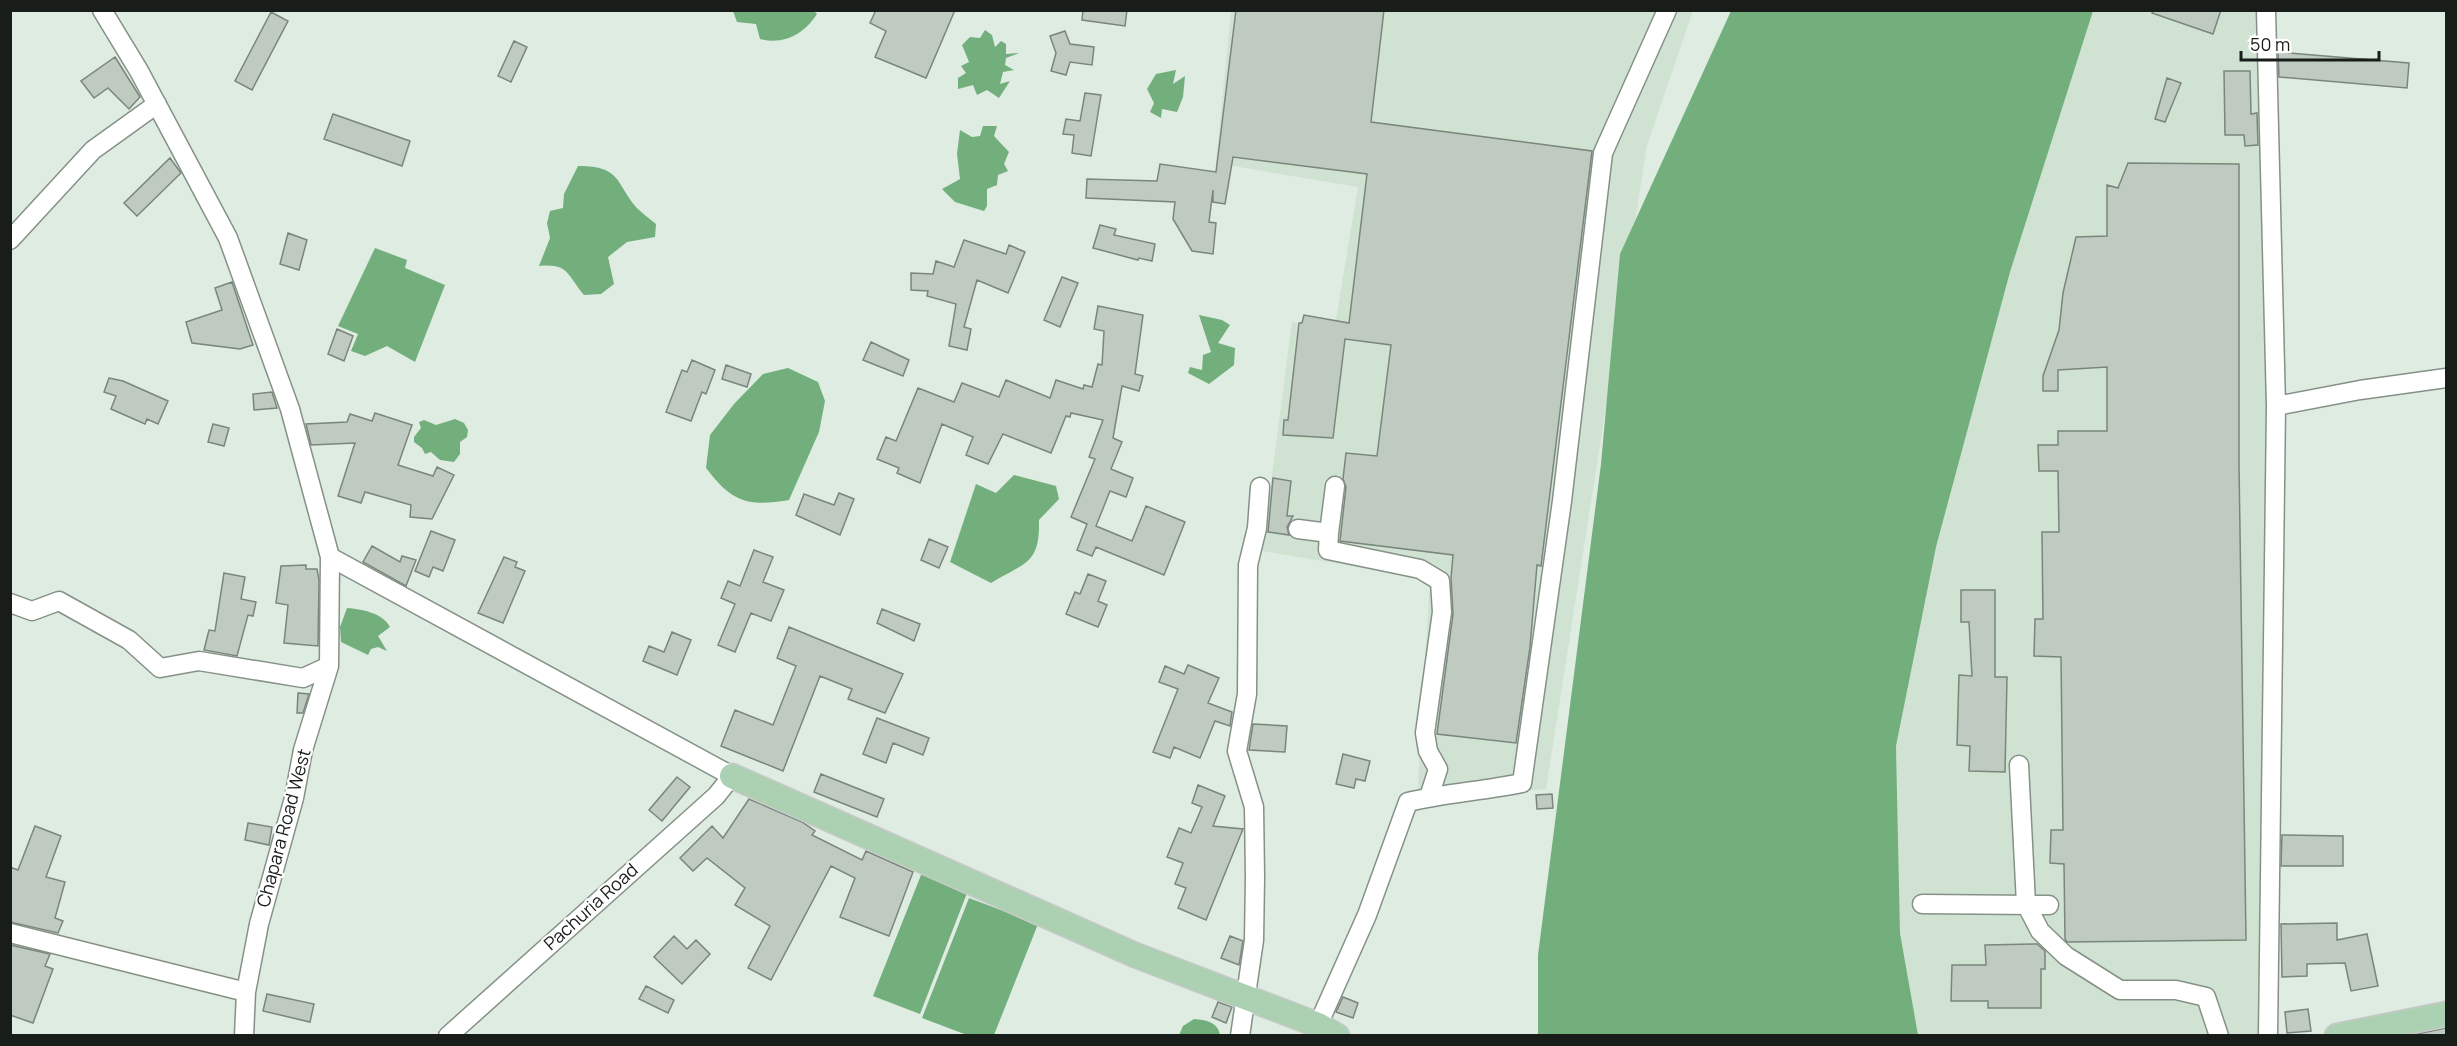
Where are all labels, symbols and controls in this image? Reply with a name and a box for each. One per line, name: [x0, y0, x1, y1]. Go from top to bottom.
scale bar: [2241, 24, 2379, 62]
text: 50 m: [2250, 32, 2290, 56]
street label: Chapara Road West: [250, 746, 316, 910]
street label: Pachuria Road: [538, 858, 642, 955]

